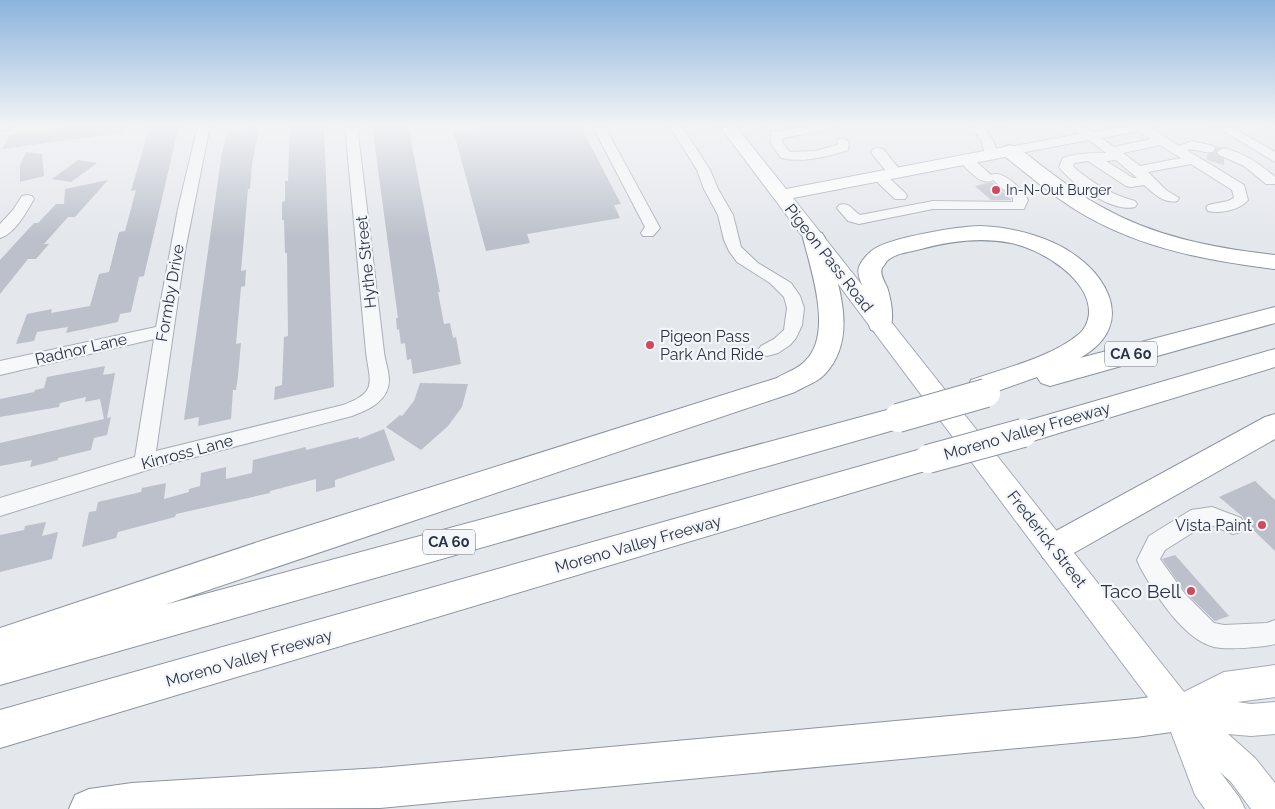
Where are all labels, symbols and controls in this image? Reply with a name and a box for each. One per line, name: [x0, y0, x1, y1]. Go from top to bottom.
place label: In-N-Out Burger: [1006, 182, 1112, 198]
marker: In-N-Out Burger: [990, 184, 1002, 196]
street label: Pigeon Pass Road: [781, 200, 877, 316]
street label: Hythe Street: [352, 214, 380, 309]
street label: Formby Drive: [152, 243, 188, 343]
place label: Pigeon Pass Park And Ride: [660, 327, 764, 364]
street label: Radnor Lane: [33, 329, 129, 369]
marker: Pigeon Pass Park And Ride: [644, 339, 656, 351]
road number: CA 60: [1105, 342, 1157, 366]
street label: Moreno Valley Freeway: [942, 398, 1113, 464]
street label: Kinross Lane: [139, 431, 235, 473]
street label: Frederick Street: [1003, 487, 1091, 592]
street label: Moreno Valley Freeway: [553, 511, 724, 577]
place label: Vista Paint: [1175, 516, 1253, 535]
marker: Vista Paint: [1256, 519, 1268, 531]
road number: CA 60: [423, 530, 475, 554]
place label: Taco Bell: [1100, 580, 1182, 602]
marker: Taco Bell: [1185, 585, 1197, 597]
street label: Moreno Valley Freeway: [164, 625, 335, 691]

